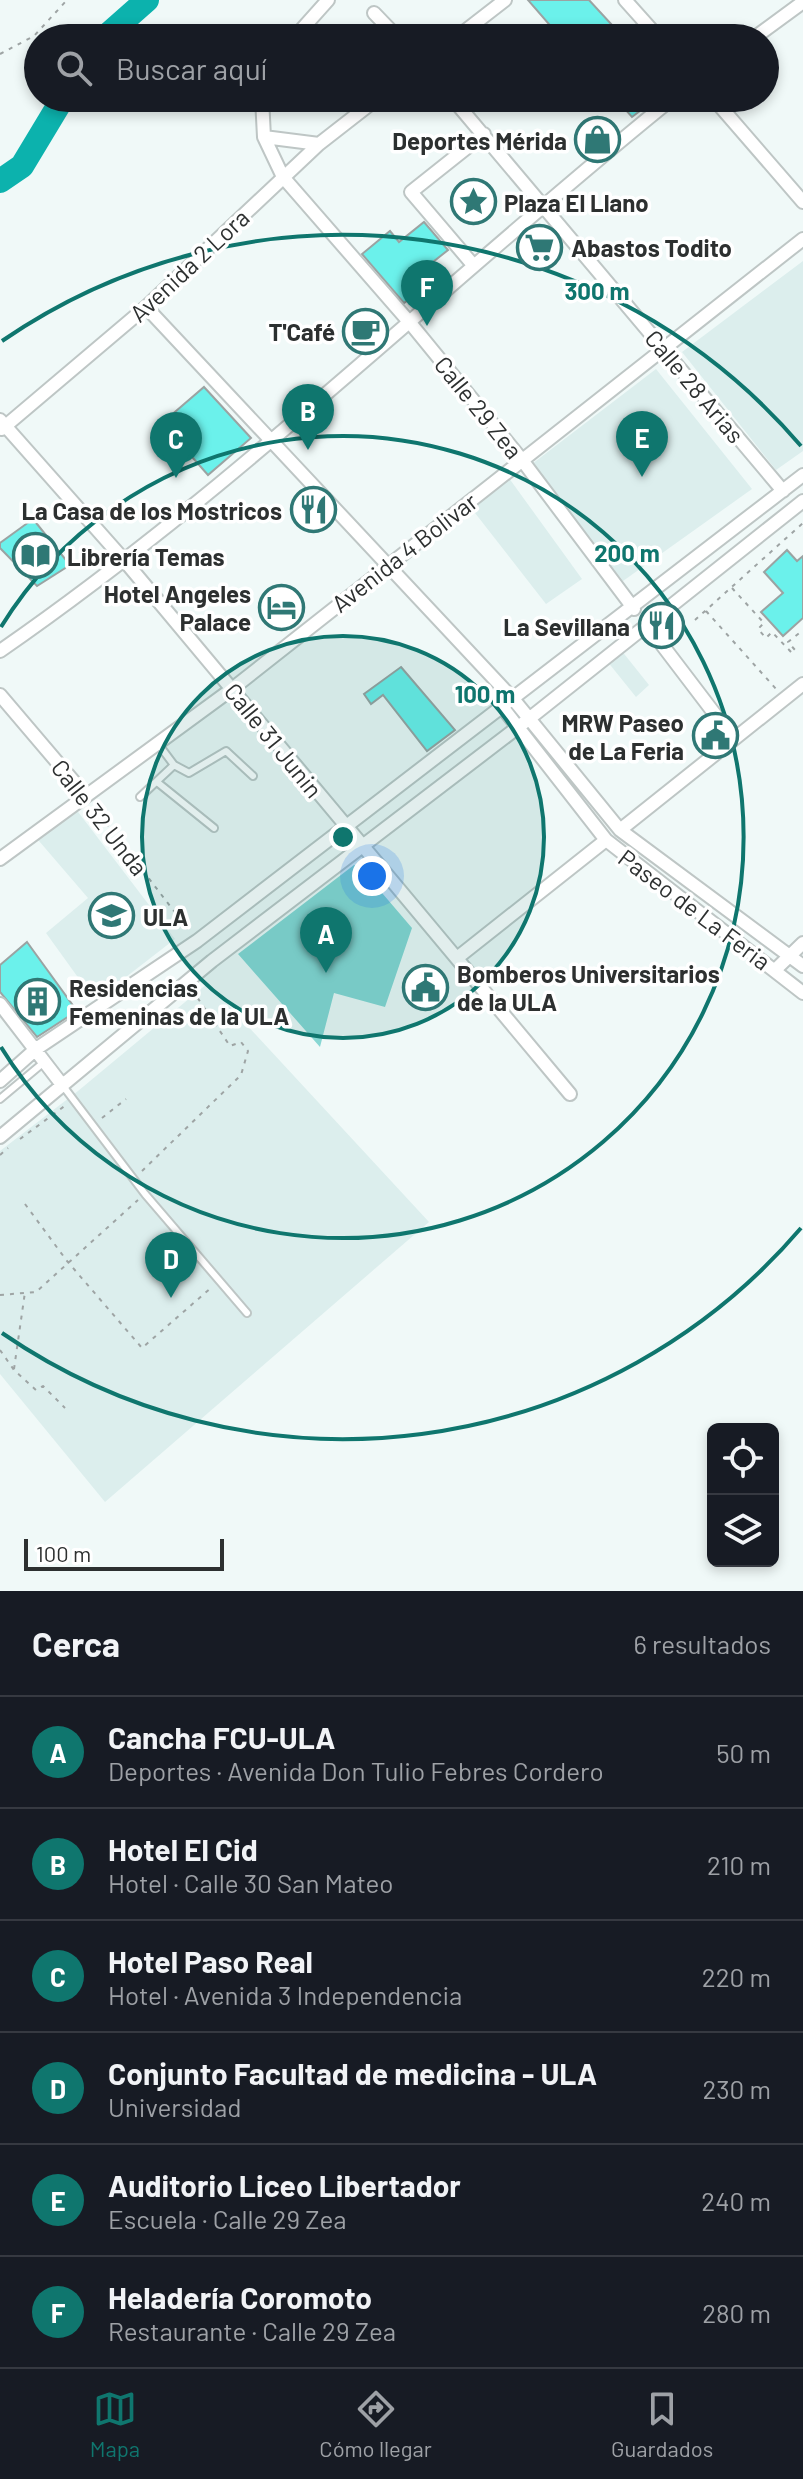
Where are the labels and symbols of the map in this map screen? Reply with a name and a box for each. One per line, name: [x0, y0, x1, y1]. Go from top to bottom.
shop icon: Deportes Mérida: [574, 116, 622, 164]
place label: Deportes Mérida: [392, 126, 567, 155]
place icon: Plaza El Llano: [449, 178, 497, 226]
place label: Plaza El Llano: [504, 188, 649, 217]
street label: Avenida 2 Lora: [123, 202, 255, 328]
supermarket icon: Abastos Todito: [516, 223, 564, 271]
place label: Abastos Todito: [571, 233, 732, 262]
pin: F: [401, 260, 453, 326]
text: 300 m: [564, 276, 630, 305]
cafe icon: T'Café: [342, 307, 390, 355]
place label: T'Café: [268, 317, 335, 346]
street label: Calle 28 Arias: [639, 324, 751, 448]
street label: Calle 29 Zea: [429, 350, 529, 464]
pin: B: [282, 384, 334, 450]
pin: E: [616, 411, 668, 477]
pin: C: [150, 412, 202, 478]
restaurant icon: La Casa de los Mostricos: [289, 486, 337, 534]
street label: Avenida 4 Bolivar: [325, 486, 483, 618]
place label: La Casa de los Mostricos: [21, 496, 282, 525]
library icon: Librería Temas: [12, 532, 60, 580]
text: 200 m: [594, 538, 660, 567]
place label: Librería Temas: [67, 542, 225, 571]
place label: Hotel Angeles Palace: [104, 579, 251, 636]
hotel icon: Hotel Angeles Palace: [258, 583, 306, 631]
restaurant icon: La Sevillana: [637, 602, 685, 650]
place label: La Sevillana: [503, 612, 630, 641]
street label: Calle 31 Junin: [219, 677, 329, 803]
text: 100 m: [455, 679, 515, 708]
place label: MRW Paseo de La Feria: [561, 708, 684, 765]
public building icon: MRW Paseo de La Feria: [691, 712, 739, 760]
street label: Calle 32 Unda: [46, 753, 154, 881]
centre of rings: [329, 823, 357, 851]
street label: Paseo de La Feria: [613, 842, 777, 976]
your location: [352, 856, 392, 896]
school or university icon: ULA: [88, 892, 136, 940]
place label: ULA: [143, 902, 188, 931]
pin: A: [300, 907, 352, 973]
place label: Bomberos Universitarios de la ULA: [457, 959, 720, 1016]
public building icon: Bomberos Universitarios de la ULA: [402, 963, 450, 1011]
place label: Residencias Femeninas de la ULA: [69, 973, 289, 1030]
building icon: Residencias Femeninas de la ULA: [14, 977, 62, 1025]
pin: D: [145, 1232, 197, 1298]
scale bar: [24, 1535, 224, 1571]

